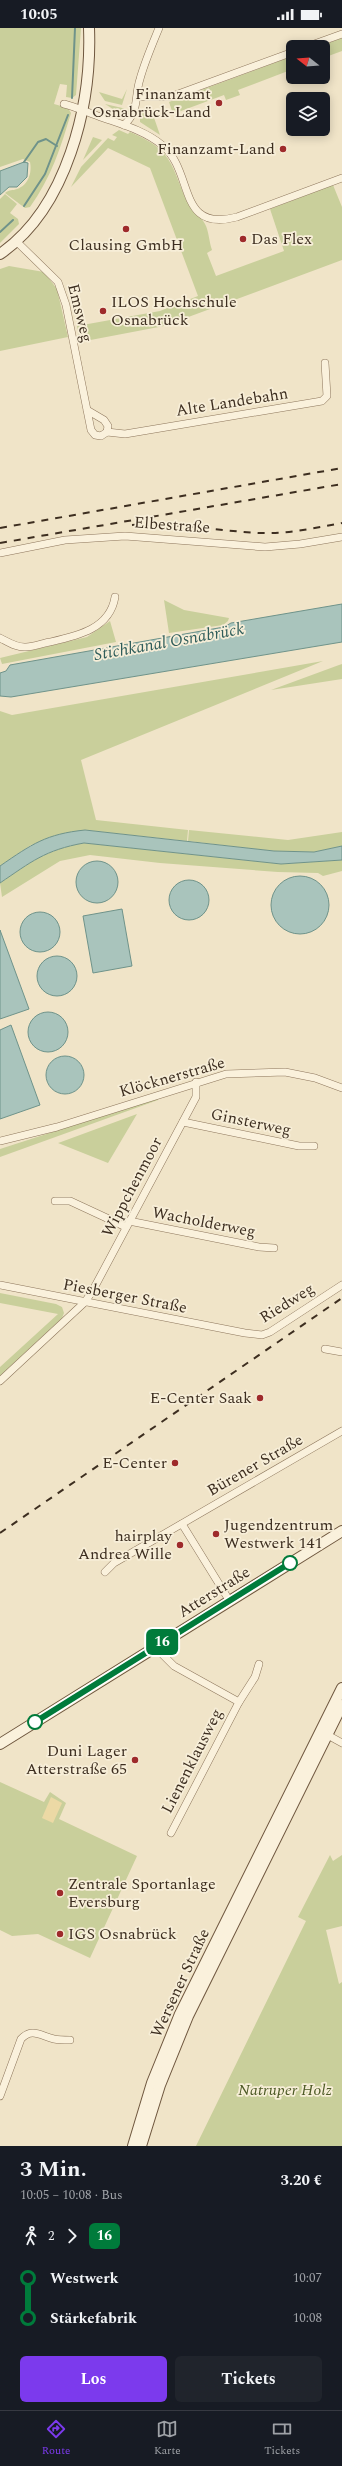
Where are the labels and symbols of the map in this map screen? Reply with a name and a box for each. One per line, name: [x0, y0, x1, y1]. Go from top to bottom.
north arrow: [286, 40, 330, 84]
place label: Finanzamt Osnabrück-Land: [92, 82, 211, 124]
marker: Finanzamt Osnabrück-Land: [214, 98, 224, 108]
place label: Finanzamt-Land: [157, 137, 275, 161]
marker: Finanzamt-Land: [278, 144, 288, 154]
marker: Clausing GmbH: [121, 224, 131, 234]
place label: Das Flex: [251, 227, 312, 251]
place label: Clausing GmbH: [69, 233, 183, 257]
marker: Das Flex: [238, 234, 248, 244]
street label: Emsweg: [61, 281, 99, 345]
place label: ILOS Hochschule Osnabrück: [111, 290, 237, 332]
marker: ILOS Hochschule Osnabrück: [98, 306, 108, 316]
street label: Alte Landebahn: [174, 381, 290, 423]
street label: Elbestraße: [133, 510, 211, 540]
water label: Stichkanal Osnabrück: [92, 616, 246, 668]
street label: Klöcknerstraße: [116, 1050, 228, 1104]
street label: Ginsterweg: [209, 1102, 293, 1142]
street label: Wippchenmoor: [96, 1133, 168, 1241]
street label: Wacholderweg: [150, 1200, 258, 1244]
street label: Piesberger Straße: [61, 1272, 189, 1320]
street label: Riedweg: [255, 1277, 319, 1329]
place label: E-Center Saak: [150, 1386, 252, 1410]
marker: E-Center Saak: [255, 1393, 265, 1403]
street label: Bürener Straße: [203, 1428, 307, 1502]
place label: E-Center: [102, 1451, 167, 1475]
marker: E-Center: [170, 1458, 180, 1468]
place label: Jugendzentrum Westwerk 141: [224, 1513, 333, 1555]
place label: hairplay Andrea Wille: [78, 1524, 173, 1566]
marker: Jugendzentrum Westwerk 141: [211, 1529, 221, 1539]
marker: hairplay Andrea Wille: [175, 1540, 185, 1550]
unlabelled marker: [282, 1555, 298, 1571]
street label: Atterstraße: [173, 1560, 255, 1624]
line badge: 16: [144, 1629, 180, 1655]
street label: Lienenklausweg: [155, 1704, 229, 1818]
unlabelled marker: [27, 1714, 43, 1730]
place label: Duni Lager Atterstraße 65: [26, 1739, 127, 1781]
marker: Duni Lager Atterstraße 65: [130, 1755, 140, 1765]
place label: Zentrale Sportanlage Eversburg: [68, 1872, 216, 1914]
marker: Zentrale Sportanlage Eversburg: [55, 1888, 65, 1898]
place label: IGS Osnabrück: [68, 1922, 177, 1946]
street label: Wersener Straße: [144, 1925, 216, 2041]
marker: IGS Osnabrück: [55, 1929, 65, 1939]
park label: Natruper Holz: [238, 2078, 332, 2102]

